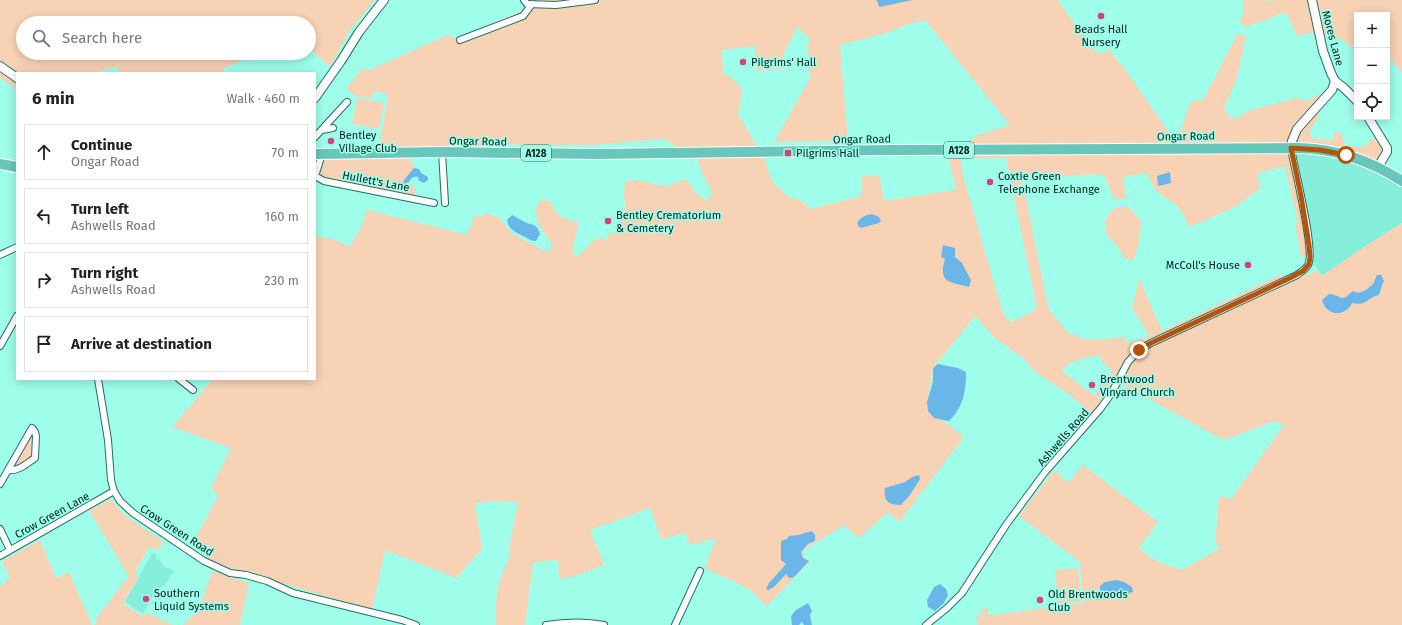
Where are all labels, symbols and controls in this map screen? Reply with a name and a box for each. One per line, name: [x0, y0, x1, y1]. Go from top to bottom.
street label: Mores Lane: [1319, 9, 1346, 67]
marker: Beads Hall Nursery: [1096, 11, 1106, 21]
map controls: [1354, 12, 1390, 120]
button: +: [1354, 12, 1390, 48]
search box: [16, 16, 316, 60]
place label: Beads Hall Nursery: [1075, 23, 1128, 49]
icon: search: [30, 27, 52, 49]
text: Search here: [62, 29, 142, 47]
button: −: [1354, 48, 1390, 84]
place label: Pilgrims' Hall: [751, 56, 816, 69]
marker: Pilgrims' Hall: [738, 57, 748, 67]
button: locate: [1354, 84, 1390, 120]
text: 6 min: [32, 88, 75, 109]
text: Walk · 460 m: [227, 91, 300, 106]
place label: Bentley Village Club: [339, 129, 397, 155]
street label: Ongar Road: [1157, 129, 1215, 144]
street label: Ongar Road: [833, 132, 891, 147]
street label: Ongar Road: [449, 134, 507, 149]
text: Continue: [71, 136, 132, 154]
marker: Bentley Village Club: [326, 136, 336, 146]
icon: ahead: [33, 141, 55, 163]
road number: A128: [944, 142, 974, 158]
text: 70 m: [272, 145, 299, 160]
road number: A128: [521, 145, 551, 161]
route start: [1337, 146, 1355, 164]
place label: Pilgrims Hall: [796, 147, 859, 160]
marker: Pilgrims Hall: [783, 148, 793, 158]
text: Ongar Road: [71, 154, 140, 169]
street label: Hullett's Lane: [341, 169, 411, 194]
place label: Coxtie Green Telephone Exchange: [998, 170, 1100, 196]
marker: Coxtie Green Telephone Exchange: [985, 177, 995, 187]
text: Turn left: [71, 200, 129, 218]
icon: left: [33, 205, 55, 227]
text: 160 m: [265, 209, 299, 224]
place label: Bentley Crematorium & Cemetery: [616, 209, 721, 235]
marker: Bentley Crematorium & Cemetery: [603, 216, 613, 226]
text: Ashwells Road: [71, 218, 156, 233]
place label: McColl's House: [1166, 259, 1240, 272]
marker: McColl's House: [1243, 260, 1253, 270]
text: Turn right: [71, 264, 138, 282]
icon: right: [33, 269, 55, 291]
text: 230 m: [264, 273, 299, 288]
text: Ashwells Road: [71, 282, 156, 297]
icon: arrive: [33, 333, 55, 355]
text: Arrive at destination: [71, 335, 212, 353]
route end: [1130, 341, 1148, 359]
place label: Brentwood Vinyard Church: [1100, 373, 1175, 399]
marker: Brentwood Vinyard Church: [1087, 380, 1097, 390]
street label: Ashwells Road: [1035, 406, 1092, 469]
street label: Crow Green Lane: [13, 490, 92, 541]
street label: Crow Green Road: [138, 502, 216, 559]
place label: Southern Liquid Systems: [154, 587, 229, 613]
place label: Old Brentwoods Club: [1048, 588, 1128, 614]
marker: Southern Liquid Systems: [141, 594, 151, 604]
marker: Old Brentwoods Club: [1035, 595, 1045, 605]

